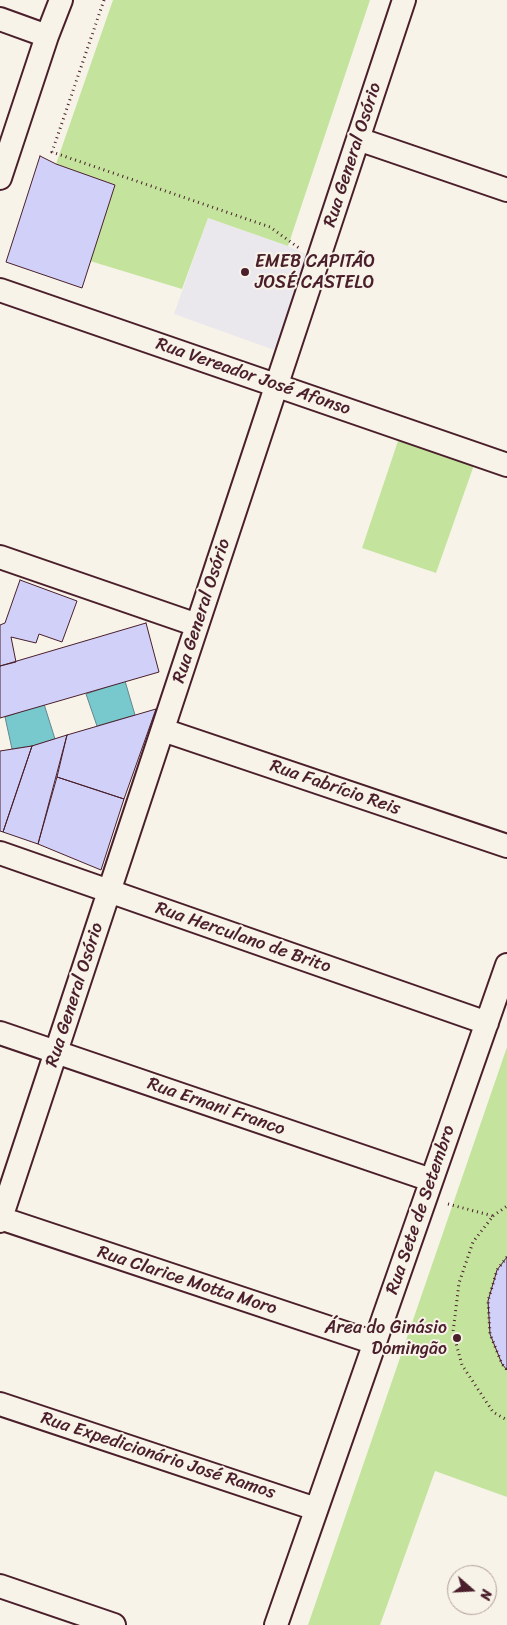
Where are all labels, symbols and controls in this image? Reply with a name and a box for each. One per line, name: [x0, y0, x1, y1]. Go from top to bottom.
street label: Rua General Osório: [319, 80, 387, 230]
place label: EMEB CAPITÃO JOSÉ CASTELO: [255, 251, 375, 294]
marker: EMEB CAPITÃO JOSÉ CASTELO: [239, 266, 251, 278]
street label: Rua Vereador José Afonso: [153, 334, 353, 420]
street label: Rua General Osório: [168, 536, 236, 686]
street label: Rua Fabrício Reis: [267, 756, 403, 820]
street label: Rua Herculano de Brito: [152, 898, 334, 978]
street label: Rua General Osório: [41, 920, 109, 1070]
street label: Rua Ernani Franco: [144, 1073, 288, 1141]
street label: Rua Sete de Setembro: [382, 1123, 460, 1297]
street label: Rua Clarice Motta Moro: [95, 1242, 279, 1320]
place label: Área do Ginásio Domingão: [324, 1317, 447, 1360]
marker: Área do Ginásio Domingão: [451, 1332, 463, 1344]
street label: Rua Expedicionário José Ramos: [38, 1408, 278, 1504]
north arrow: [447, 1565, 497, 1615]
text: N: [472, 1586, 499, 1603]

